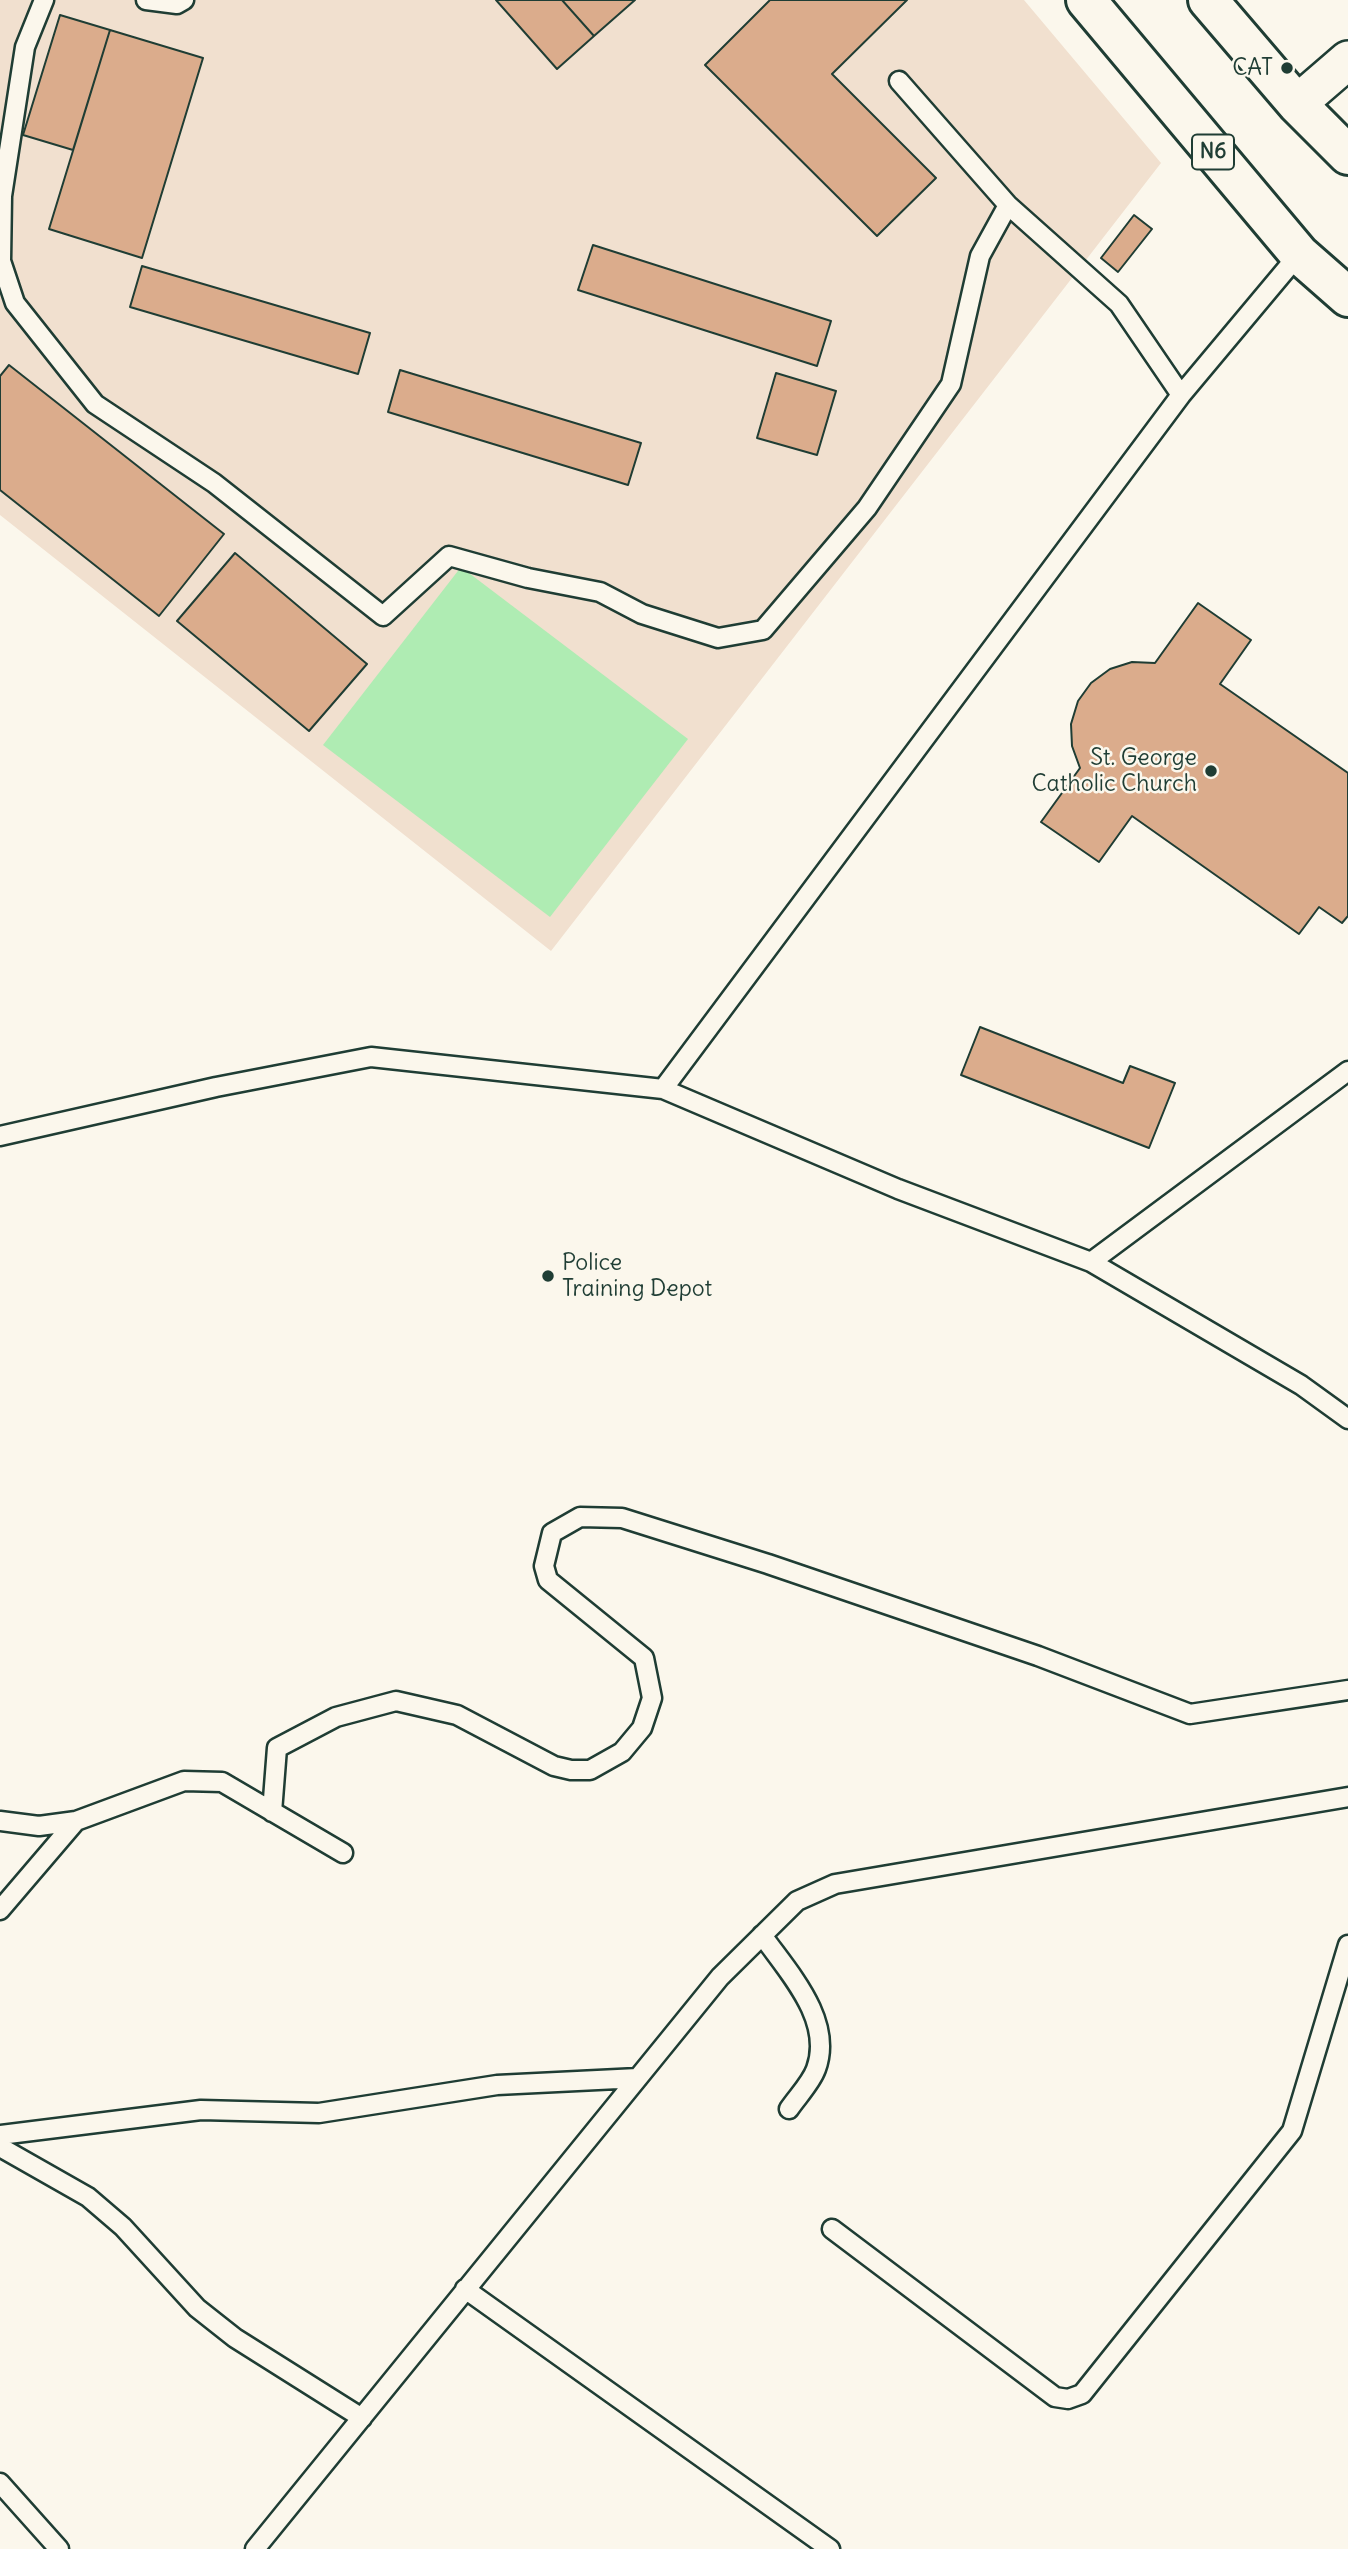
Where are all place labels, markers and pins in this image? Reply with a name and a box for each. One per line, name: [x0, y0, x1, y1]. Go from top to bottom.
place label: CAT: [1232, 54, 1273, 82]
marker: CAT: [1279, 60, 1295, 76]
place label: St. George Catholic Church: [1032, 744, 1197, 798]
marker: St. George Catholic Church: [1203, 763, 1219, 779]
place label: Police Training Depot: [562, 1249, 712, 1303]
marker: Police Training Depot: [540, 1268, 556, 1284]

